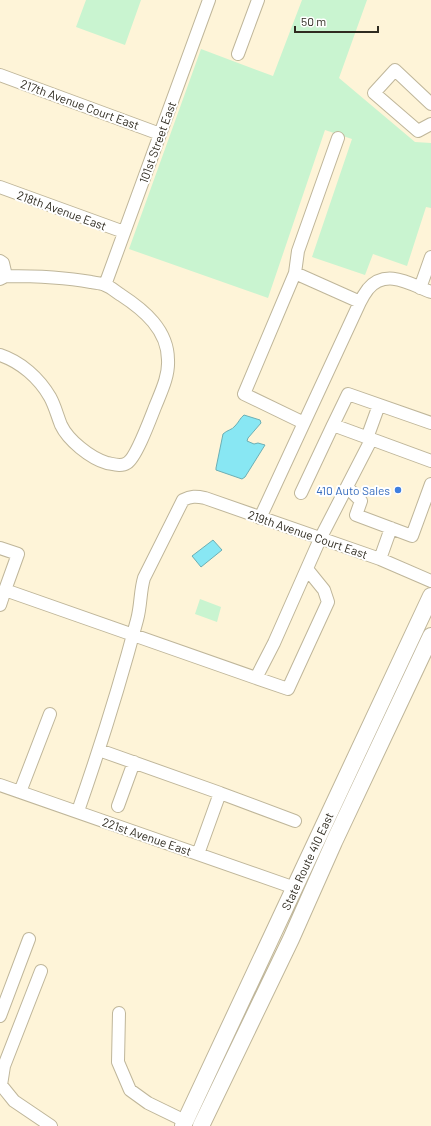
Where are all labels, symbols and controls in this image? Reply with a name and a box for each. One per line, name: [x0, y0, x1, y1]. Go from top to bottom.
scale bar: [295, 8, 378, 34]
text: 50 m: [301, 14, 326, 28]
street label: 217th Avenue Court East: [19, 76, 141, 132]
street label: 101st Street East: [136, 99, 178, 185]
street label: 218th Avenue East: [15, 187, 109, 233]
place label: 410 Auto Sales: [316, 483, 390, 497]
marker: 410 Auto Sales: [393, 485, 403, 495]
street label: 219th Avenue Court East: [246, 507, 370, 561]
street label: State Route 410 East: [278, 810, 336, 912]
street label: 221st Avenue East: [101, 814, 193, 858]

